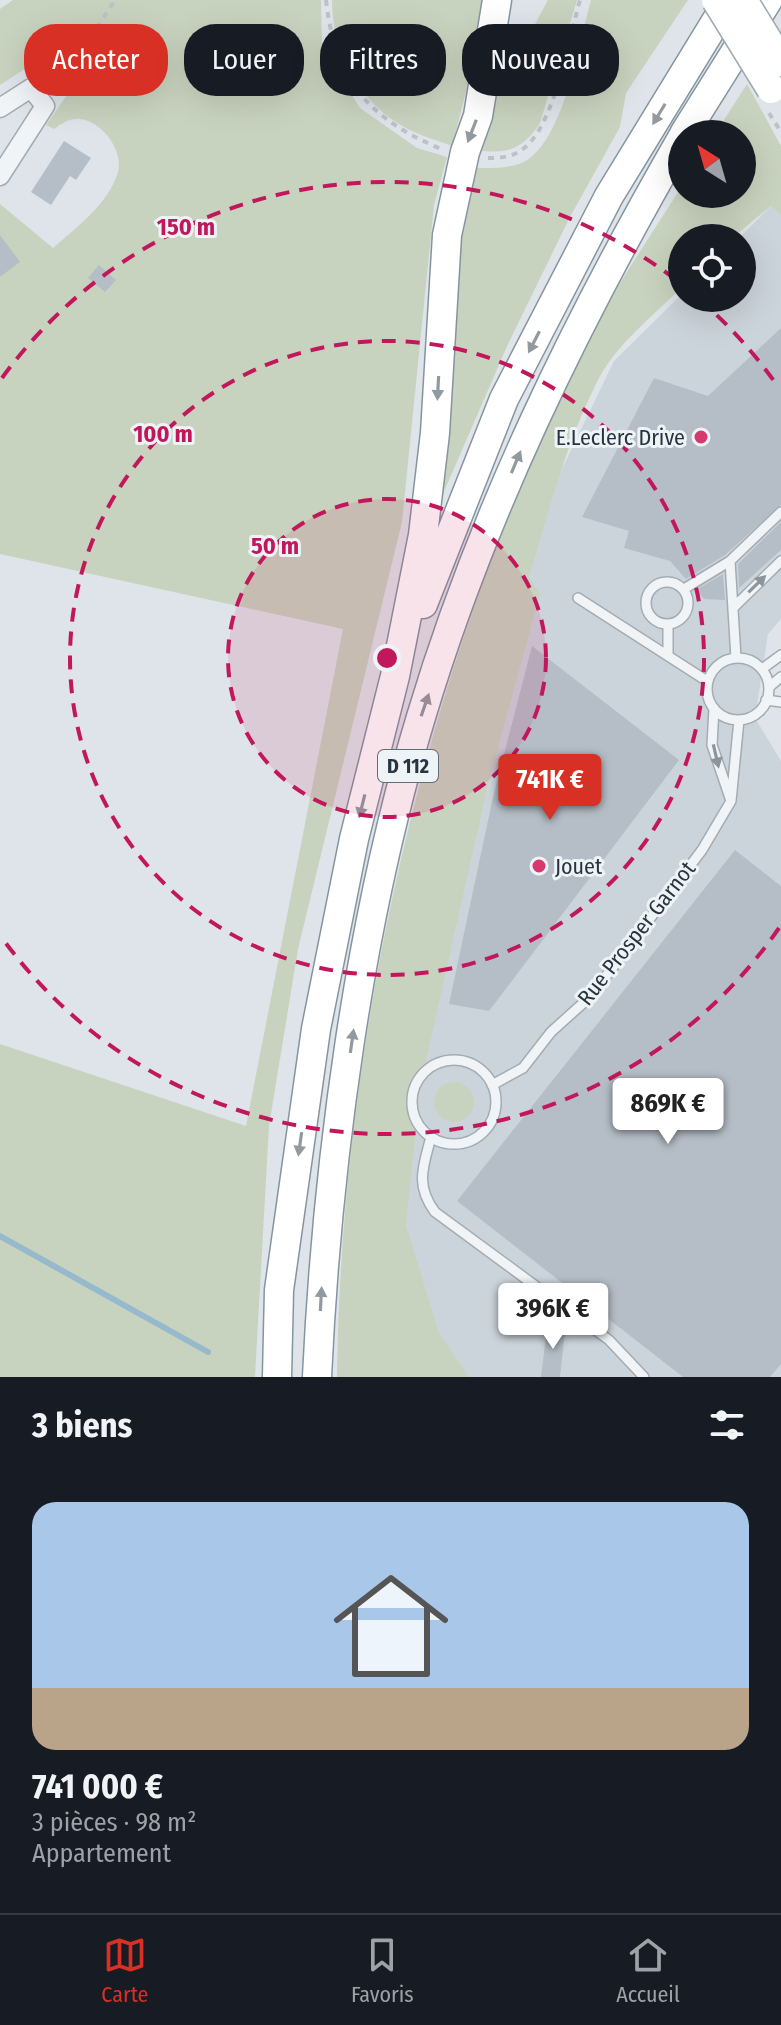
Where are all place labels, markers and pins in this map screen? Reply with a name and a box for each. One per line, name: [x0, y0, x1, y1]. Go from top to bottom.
place label: E.Leclerc Drive: [556, 424, 685, 451]
marker: E.Leclerc Drive: [692, 428, 710, 446]
centre of rings: [373, 644, 401, 672]
pin: 741K €: [485, 754, 615, 822]
place label: Jouet: [555, 853, 603, 880]
marker: Jouet: [530, 857, 548, 875]
pin: 869K €: [603, 1078, 733, 1146]
pin: 396K €: [488, 1283, 618, 1351]

